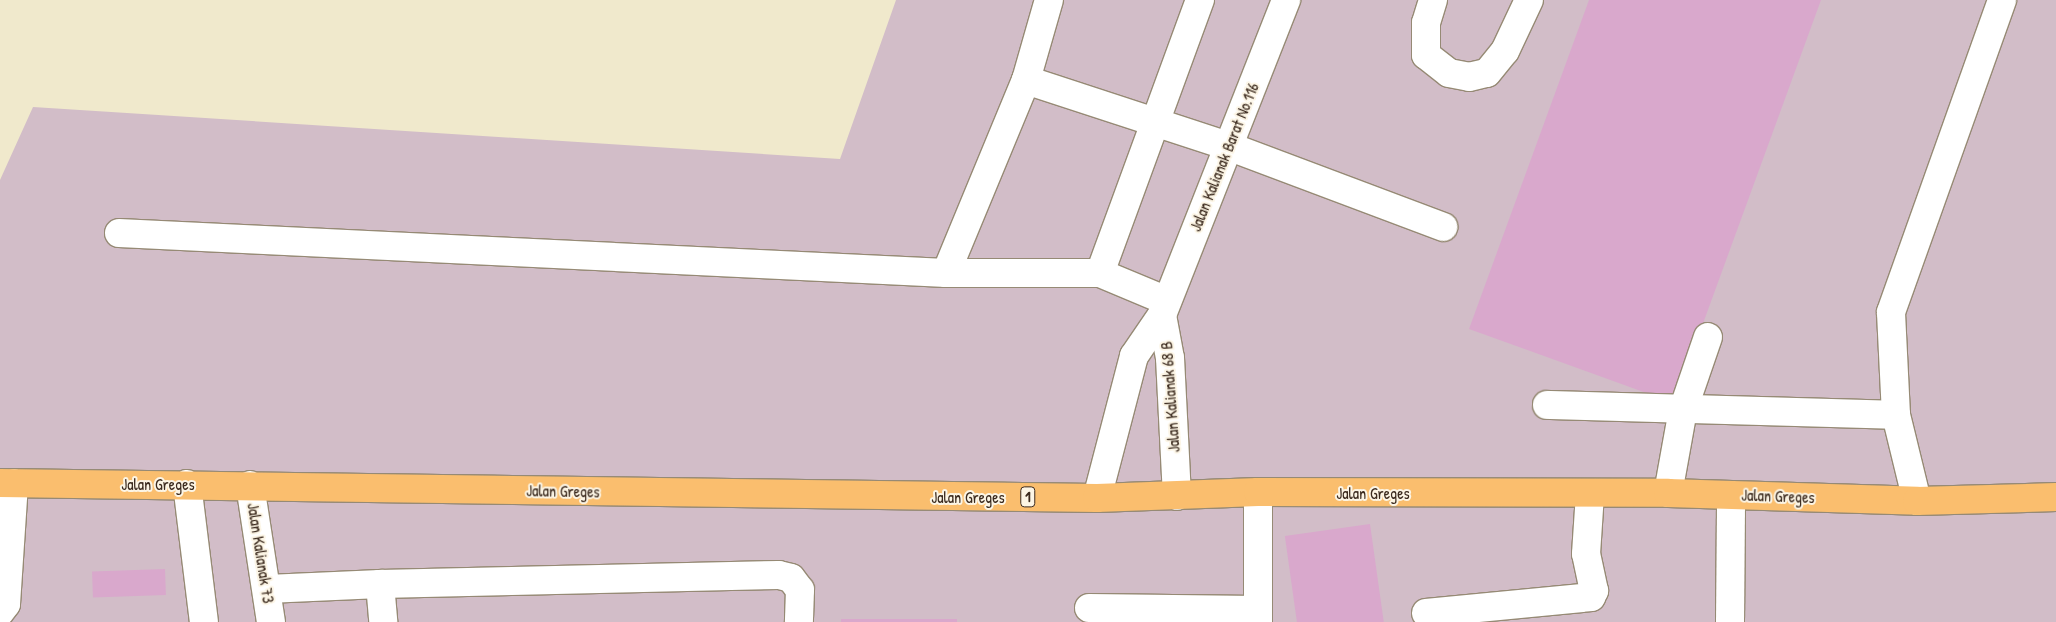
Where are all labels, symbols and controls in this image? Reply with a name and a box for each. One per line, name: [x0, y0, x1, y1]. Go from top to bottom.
street label: Jalan Kalianak Barat No.116: [1185, 80, 1263, 234]
street label: Jalan Kalianak 68 B: [1157, 341, 1183, 453]
street label: Jalan Greges: [121, 474, 195, 494]
street label: Jalan Greges: [526, 481, 600, 501]
street label: Jalan Greges: [1336, 483, 1410, 503]
road number: 1: [1019, 484, 1037, 510]
street label: Jalan Greges: [1741, 485, 1815, 507]
street label: Jalan Greges: [931, 487, 1005, 507]
street label: Jalan Kalianak 73: [244, 501, 278, 605]

